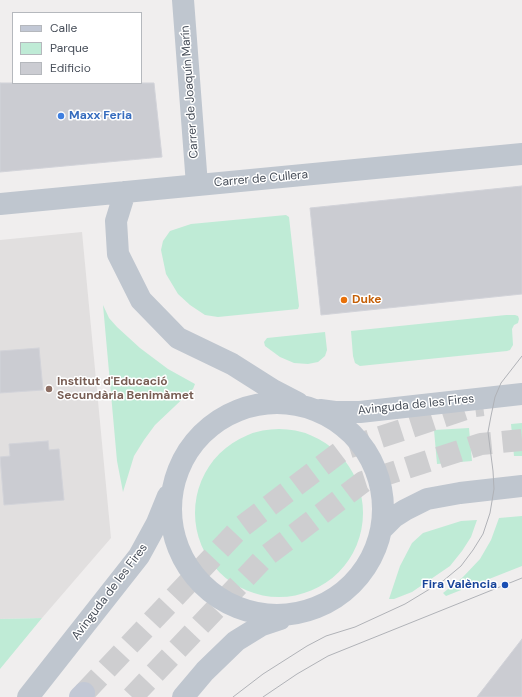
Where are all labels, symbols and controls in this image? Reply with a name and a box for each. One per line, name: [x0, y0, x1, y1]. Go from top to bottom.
legend: [12, 12, 142, 84]
text: Calle: [50, 20, 77, 36]
street label: Carrer de Joaquín Marín: [178, 25, 202, 159]
text: Parque: [50, 40, 89, 56]
text: Edificio: [50, 60, 91, 76]
place label: Maxx Feria: [69, 109, 132, 123]
marker: Maxx Feria: [56, 111, 66, 121]
street label: Carrer de Cullera: [213, 168, 309, 190]
place label: Duke: [352, 293, 382, 307]
marker: Duke: [339, 295, 349, 305]
place label: Institut d'Educació Secundària Benimàmet: [57, 375, 194, 403]
marker: Institut d'Educació Secundària Benimàmet: [44, 384, 54, 394]
street label: Avinguda de les Fires: [357, 392, 475, 418]
street label: Avinguda de les Fires: [69, 541, 151, 643]
place label: Fira València: [422, 578, 497, 592]
marker: Fira València: [500, 580, 510, 590]

